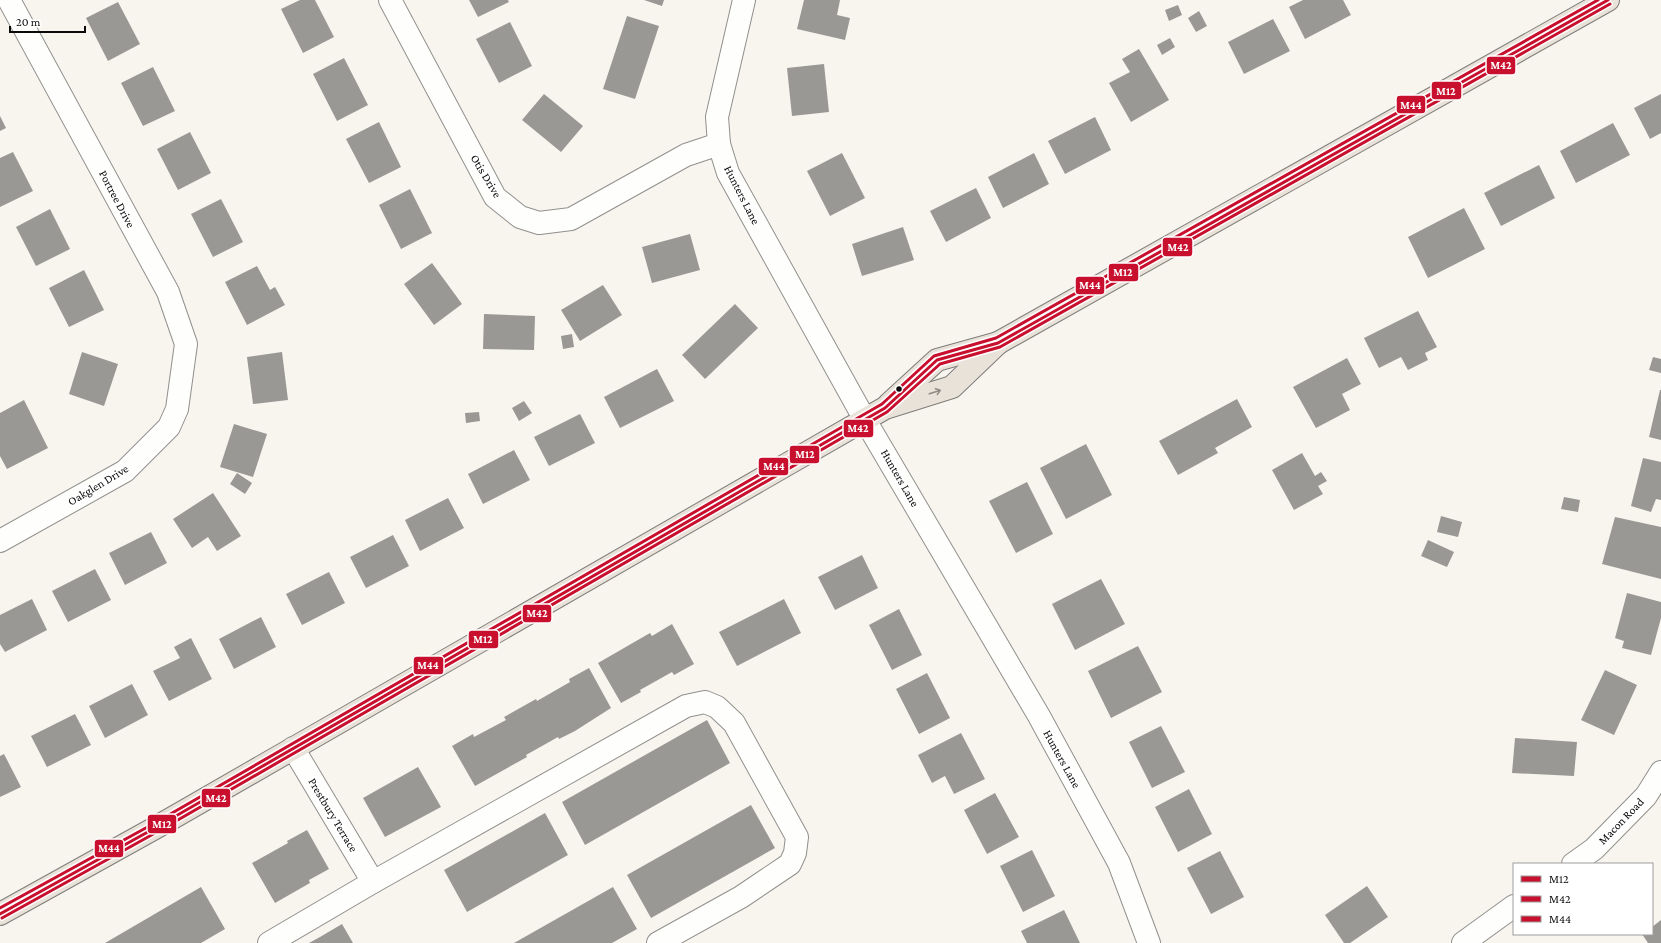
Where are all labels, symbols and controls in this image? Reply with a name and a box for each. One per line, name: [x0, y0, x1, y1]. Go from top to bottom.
scale bar: [10, 8, 85, 34]
text: 20 m: [16, 15, 41, 29]
line badge: M42: [1486, 56, 1516, 75]
text: M42: [1490, 59, 1512, 71]
line badge: M12: [1431, 81, 1462, 100]
text: M12: [1436, 85, 1456, 97]
line badge: M44: [1396, 95, 1426, 114]
text: M44: [1400, 99, 1422, 111]
street label: Otis Drive: [468, 152, 504, 200]
street label: Hunters Lane: [721, 163, 763, 227]
street label: Portree Drive: [96, 168, 138, 230]
line badge: M42: [1162, 237, 1193, 257]
text: M42: [1167, 241, 1189, 253]
line badge: M12: [1108, 263, 1139, 282]
text: M12: [1113, 266, 1133, 278]
line badge: M44: [1075, 276, 1105, 295]
text: M44: [1079, 279, 1101, 291]
unlabelled marker: [894, 384, 904, 394]
one-way arrow: [929, 388, 942, 395]
line badge: M42: [843, 419, 874, 438]
text: M42: [847, 422, 869, 434]
line badge: M12: [789, 445, 820, 464]
street label: Hunters Lane: [878, 447, 922, 509]
text: M12: [795, 448, 815, 460]
line badge: M44: [758, 457, 789, 476]
text: M44: [763, 460, 785, 472]
street label: Oakglen Drive: [65, 461, 131, 509]
line badge: M42: [522, 604, 552, 623]
text: M42: [526, 607, 548, 619]
line badge: M12: [468, 630, 499, 649]
text: M12: [473, 633, 493, 645]
line badge: M44: [413, 656, 444, 675]
text: M44: [417, 659, 439, 671]
street label: Hunters Lane: [1040, 728, 1084, 790]
street label: Prestbury Terrace: [305, 775, 361, 855]
line badge: M42: [201, 788, 231, 808]
text: M42: [205, 792, 227, 804]
street label: Macon Road: [1595, 794, 1647, 847]
line badge: M12: [147, 814, 177, 834]
text: M12: [152, 818, 172, 830]
line badge: M44: [94, 839, 124, 858]
text: M44: [98, 842, 120, 854]
legend: [1513, 863, 1653, 935]
text: M12: [1549, 872, 1569, 886]
text: M42: [1549, 892, 1571, 906]
text: M44: [1549, 912, 1571, 926]

